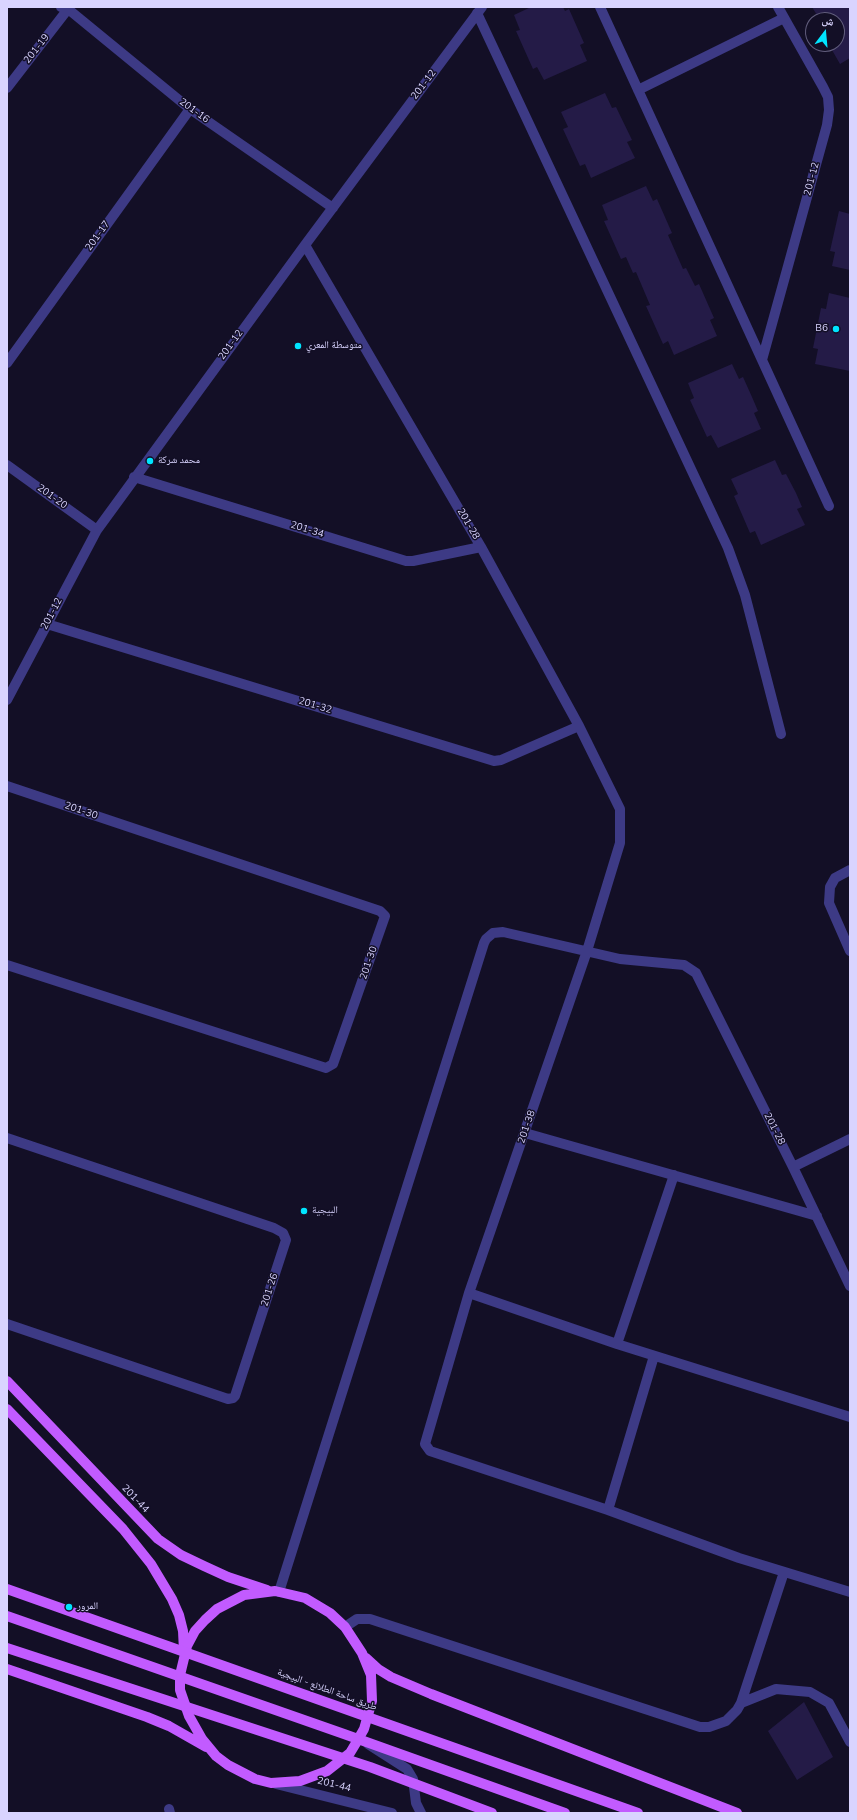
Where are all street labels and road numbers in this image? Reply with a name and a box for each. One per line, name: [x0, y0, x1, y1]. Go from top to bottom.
street label: 201-19: [22, 32, 52, 66]
street label: 201-12: [409, 68, 439, 102]
street label: 201-16: [177, 96, 211, 126]
street label: 201-12: [802, 161, 822, 197]
street label: 201-17: [83, 219, 113, 253]
street label: 201-12: [216, 328, 246, 362]
street label: 201-20: [35, 482, 69, 512]
street label: 201-28: [454, 506, 482, 542]
street label: 201-34: [289, 519, 325, 541]
street label: 201-12: [39, 596, 65, 632]
street label: 201-32: [297, 695, 333, 717]
street label: 201-30: [63, 800, 99, 822]
street label: 201-30: [358, 945, 380, 981]
street label: 201-38: [516, 1109, 538, 1145]
street label: 201-28: [761, 1111, 787, 1147]
street label: 201-26: [259, 1272, 281, 1308]
street label: 201-44: [119, 1483, 151, 1515]
street label: طريق ساحة الطلائع - البيجية: [276, 1666, 378, 1714]
street label: 201-44: [316, 1775, 352, 1795]

